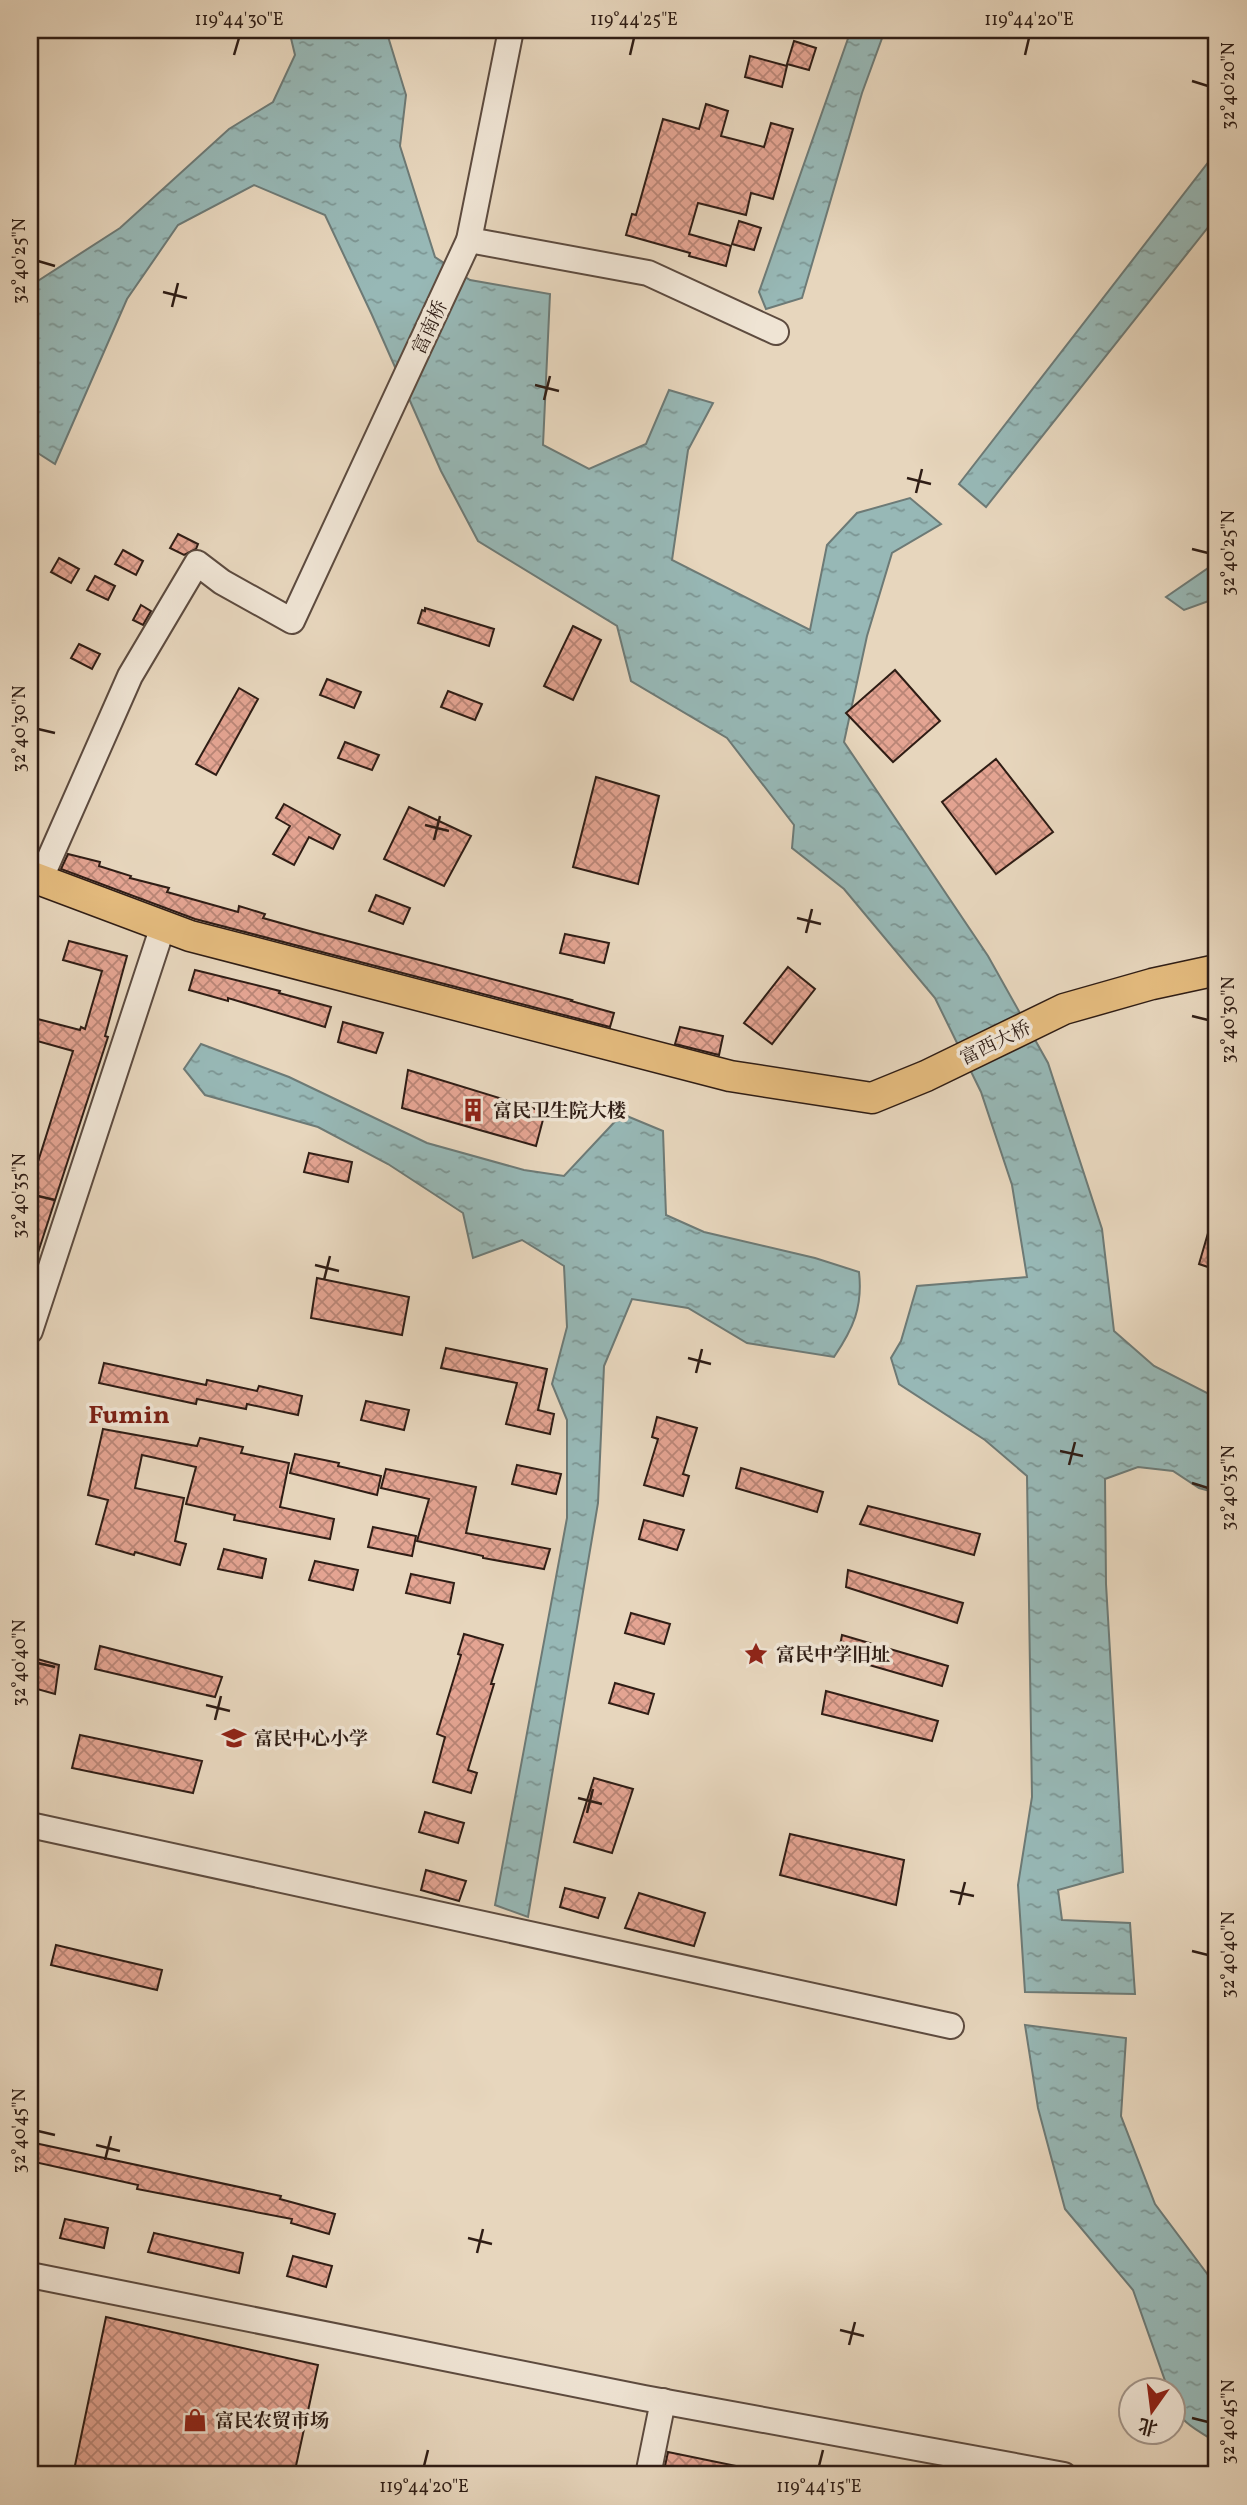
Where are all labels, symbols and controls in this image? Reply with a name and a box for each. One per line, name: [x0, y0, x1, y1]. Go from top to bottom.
text: 119°44'30"E: [194, 8, 284, 33]
text: 119°44'25"E: [590, 8, 678, 33]
text: 119°44'20"E: [984, 8, 1074, 33]
text: 32°40'20"N: [1217, 42, 1242, 130]
text: 32°40'25"N: [8, 218, 33, 304]
street label: 富南桥: [407, 297, 455, 359]
text: 32°40'25"N: [1217, 510, 1242, 596]
text: 32°40'30"N: [8, 685, 33, 773]
text: 32°40'30"N: [1217, 976, 1242, 1064]
street label: 富西大桥: [956, 1015, 1036, 1072]
building icon: 富民卫生院大楼: [459, 1096, 487, 1124]
place label: 富民卫生院大楼: [493, 1099, 626, 1125]
text: 32°40'35"N: [8, 1153, 33, 1239]
district label: Fumin: [88, 1398, 170, 1434]
text: 32°40'35"N: [1217, 1445, 1242, 1531]
text: 32°40'40"N: [8, 1619, 33, 1707]
place icon: 富民中学旧址: [742, 1640, 770, 1668]
place label: 富民中学旧址: [776, 1643, 890, 1669]
school or university icon: 富民中心小学: [220, 1724, 248, 1752]
place label: 富民中心小学: [254, 1727, 368, 1753]
text: 32°40'40"N: [1217, 1911, 1242, 1999]
text: 32°40'45"N: [8, 2088, 33, 2174]
north arrow: [1118, 2376, 1188, 2446]
text: 32°40'45"N: [1217, 2379, 1242, 2465]
shop icon: 富民农贸市场: [181, 2406, 209, 2434]
place label: 富民农贸市场: [215, 2409, 329, 2435]
text: 北: [1136, 2411, 1161, 2440]
text: 119°44'20"E: [379, 2475, 469, 2500]
text: 119°44'15"E: [776, 2475, 862, 2500]

